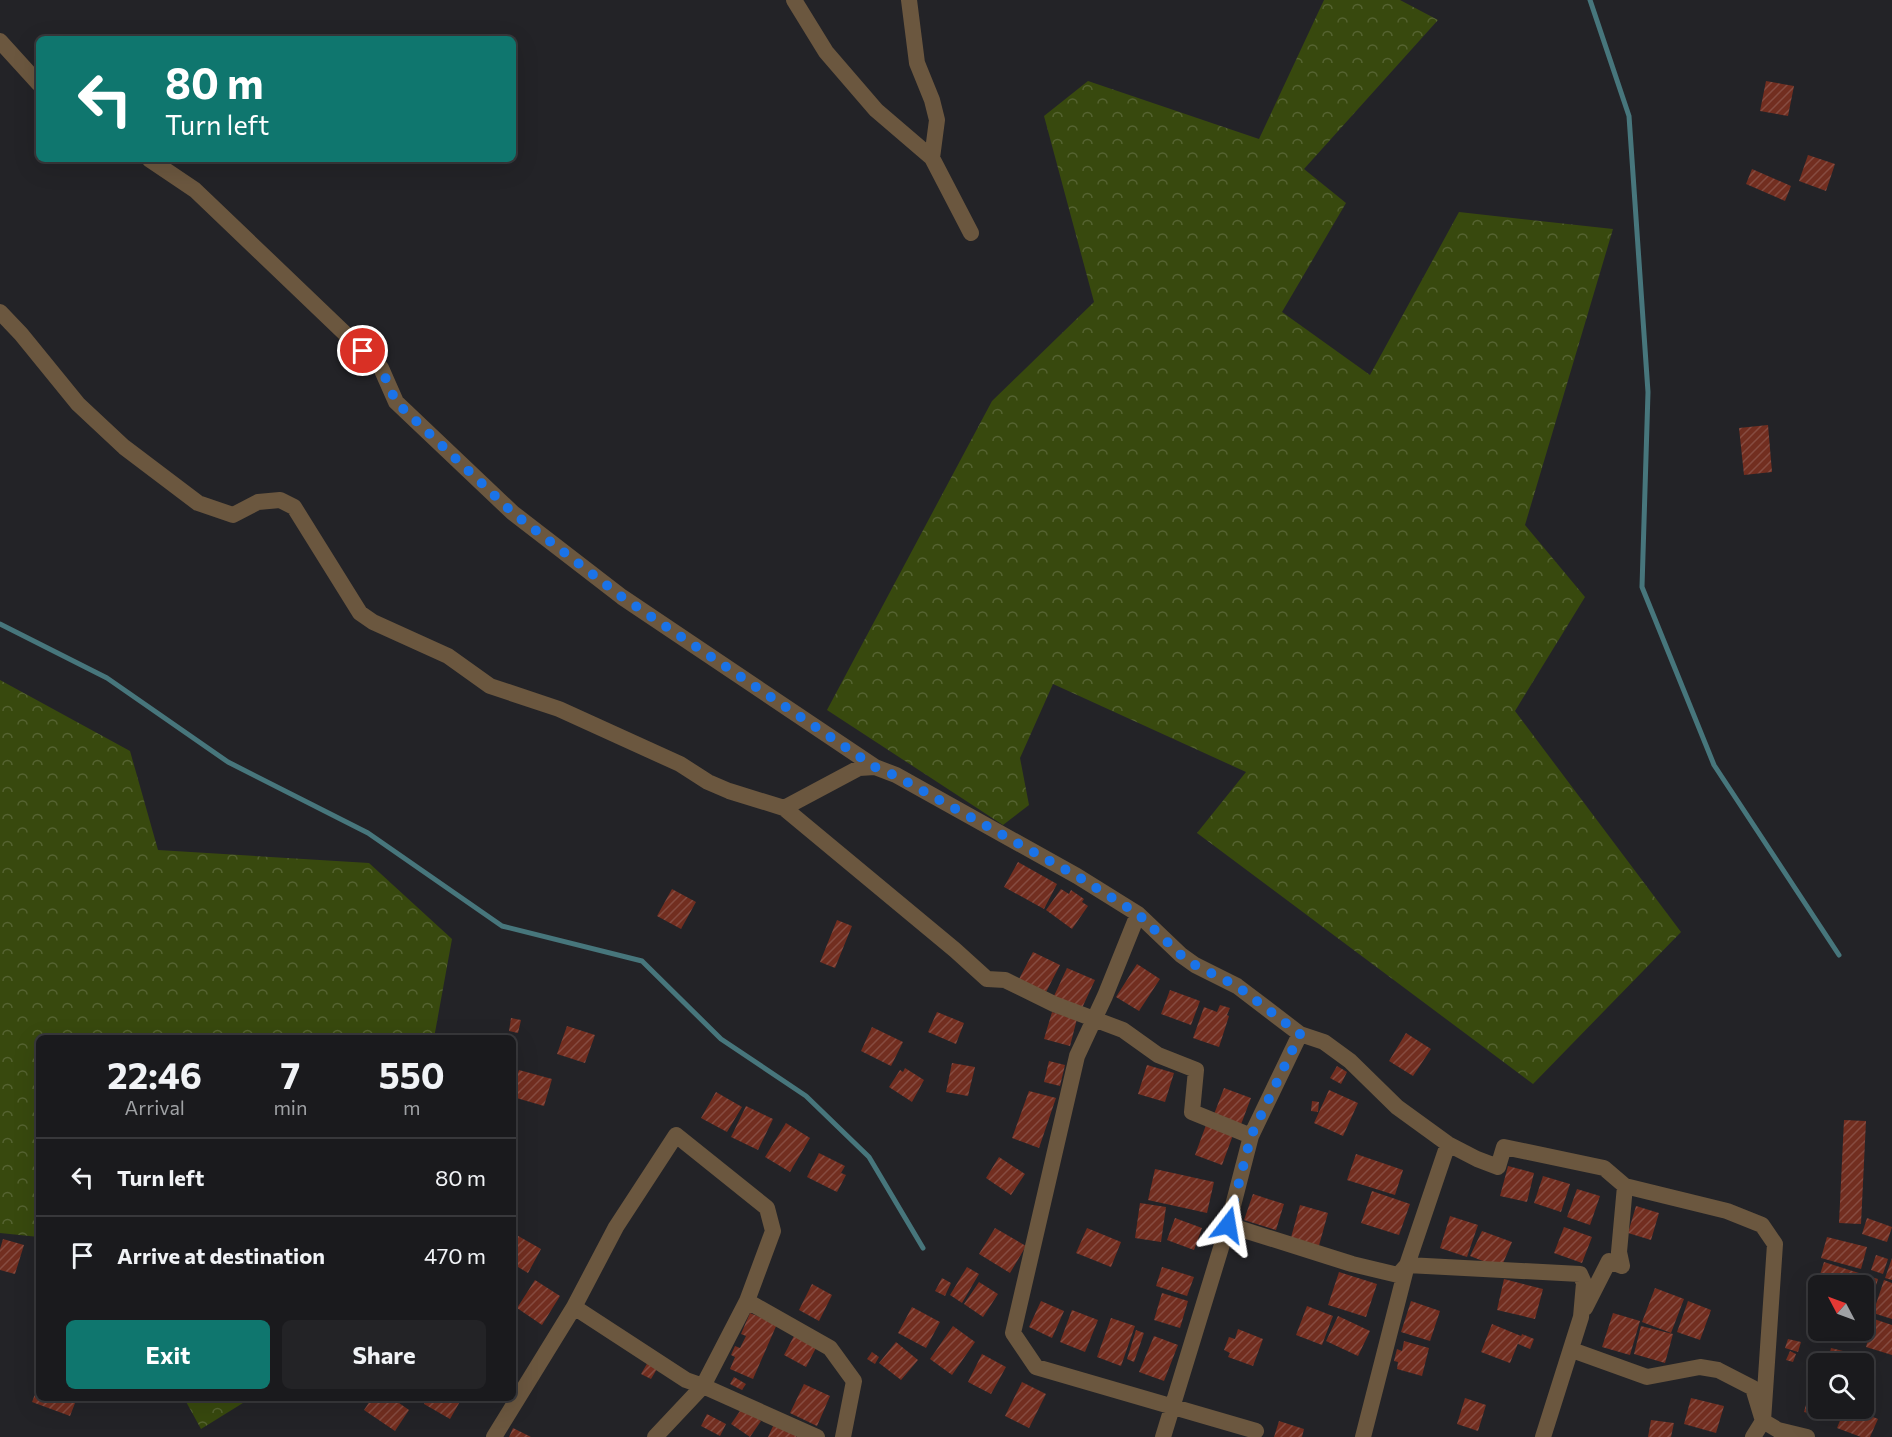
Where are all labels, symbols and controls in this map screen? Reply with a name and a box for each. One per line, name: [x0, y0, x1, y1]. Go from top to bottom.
text: 80 m: [165, 56, 264, 108]
icon: left: [66, 60, 144, 138]
text: Turn left: [165, 108, 269, 141]
pin: [337, 325, 388, 376]
icon: arrive: [346, 334, 379, 367]
text: 22:46: [107, 1052, 202, 1096]
text: 7: [281, 1052, 300, 1096]
text: 550: [379, 1052, 445, 1096]
text: Arrival: [124, 1095, 185, 1119]
text: min: [273, 1095, 307, 1119]
text: m: [403, 1095, 420, 1119]
icon: left: [66, 1161, 99, 1194]
text: Turn left: [117, 1164, 204, 1191]
text: 80 m: [435, 1164, 486, 1191]
position arrow: [1196, 1193, 1260, 1257]
icon: arrive: [66, 1239, 99, 1272]
text: Arrive at destination: [117, 1242, 325, 1269]
text: 470 m: [424, 1242, 486, 1269]
north arrow: [1808, 1275, 1874, 1341]
map controls: [1808, 1275, 1874, 1419]
button: Exit: [66, 1320, 270, 1389]
button: Share: [282, 1320, 486, 1389]
button: search: [1808, 1353, 1874, 1419]

